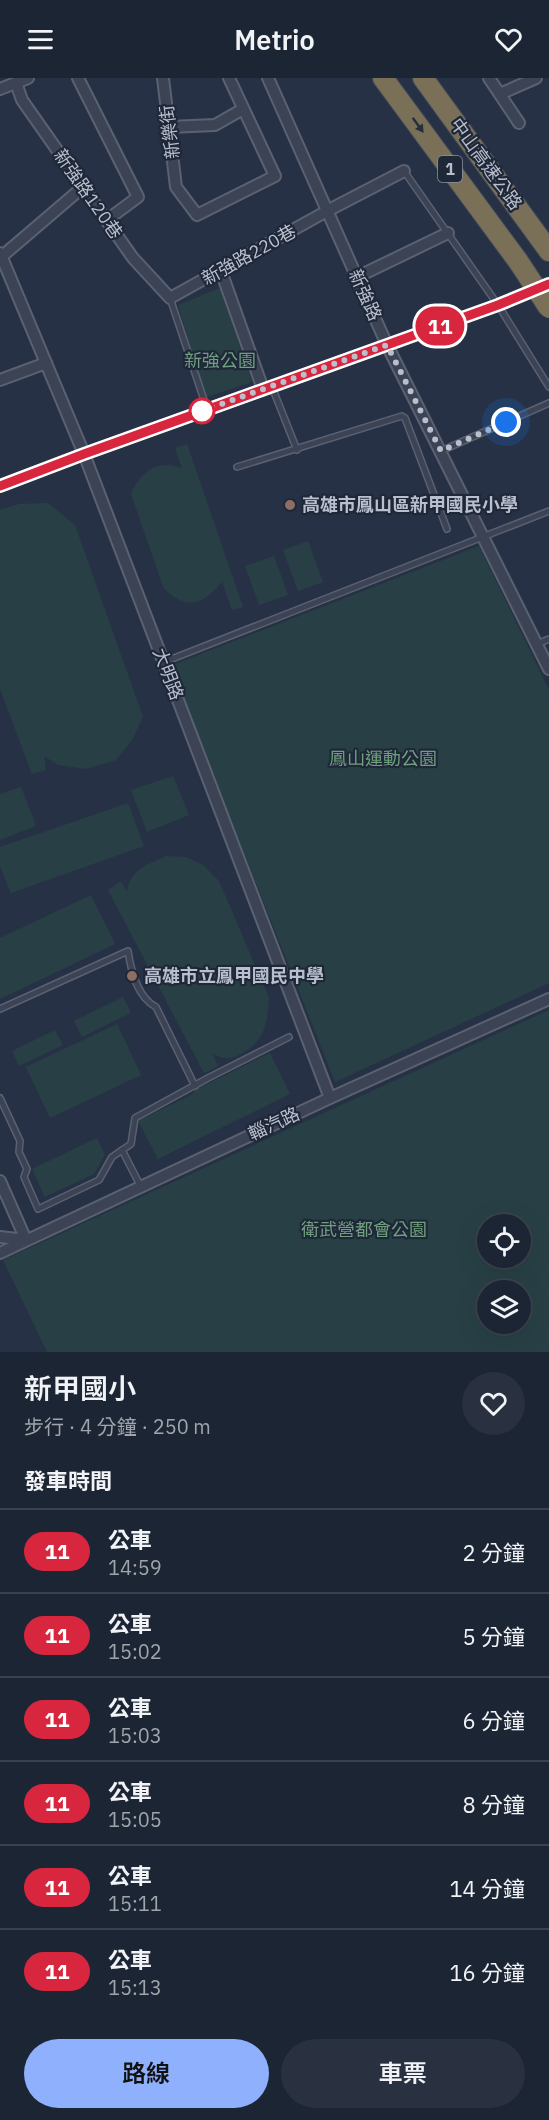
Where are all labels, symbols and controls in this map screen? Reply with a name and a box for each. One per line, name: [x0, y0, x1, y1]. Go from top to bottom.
text: Metrio: [234, 22, 315, 57]
icon: menu: [24, 23, 57, 56]
icon: heart: [492, 23, 525, 56]
street label: 新樂街: [155, 104, 184, 160]
street label: 中山高速公路: [445, 113, 527, 214]
one-way arrow: [411, 118, 423, 133]
street label: 新強路120巷: [49, 144, 128, 243]
road number: 1: [438, 156, 462, 182]
street label: 新強路220巷: [198, 219, 300, 290]
street label: 新強路: [344, 265, 387, 324]
line badge: 11: [413, 306, 467, 346]
text: 11: [427, 312, 453, 340]
park label: 新強公園: [184, 349, 256, 372]
unlabelled marker: [189, 398, 215, 424]
your location: [491, 407, 521, 437]
place label: 高雄市鳳山區新甲國民小學: [302, 493, 518, 516]
marker: 高雄市鳳山區新甲國民小學: [283, 498, 297, 512]
street label: 大明路: [148, 644, 189, 703]
park label: 鳳山運動公園: [329, 747, 437, 770]
place label: 高雄市立鳳甲國民中學: [144, 964, 324, 987]
marker: 高雄市立鳳甲國民中學: [125, 969, 139, 983]
street label: 輜汽路: [244, 1102, 303, 1145]
map controls: [477, 1214, 531, 1334]
button: locate: [477, 1214, 531, 1268]
park label: 衛武營都會公園: [301, 1218, 427, 1241]
button: layers: [477, 1280, 531, 1334]
text: 新甲國小: [24, 1370, 136, 1407]
button: heart: [462, 1372, 525, 1435]
text: 步行 · 4 分鐘 · 250 m: [24, 1413, 211, 1440]
text: 發車時間: [24, 1466, 112, 1495]
text: 公車: [108, 1525, 152, 1554]
text: 11: [44, 1537, 70, 1565]
text: 2 分鐘: [463, 1538, 525, 1567]
text: 14:59: [108, 1554, 162, 1581]
text: 公車: [108, 1609, 152, 1638]
text: 11: [44, 1621, 70, 1649]
text: 5 分鐘: [463, 1622, 525, 1651]
text: 15:02: [108, 1638, 162, 1665]
text: 公車: [108, 1693, 152, 1722]
text: 11: [44, 1705, 70, 1733]
text: 6 分鐘: [463, 1706, 525, 1735]
text: 15:03: [108, 1722, 162, 1749]
text: 公車: [108, 1777, 152, 1806]
text: 11: [44, 1789, 70, 1817]
text: 8 分鐘: [463, 1790, 525, 1819]
text: 15:05: [108, 1806, 162, 1833]
text: 公車: [108, 1861, 152, 1890]
text: 11: [44, 1873, 70, 1901]
text: 14 分鐘: [449, 1874, 525, 1903]
text: 15:11: [108, 1890, 162, 1917]
text: 公車: [108, 1945, 152, 1974]
text: 11: [44, 1957, 70, 1985]
text: 16 分鐘: [449, 1958, 525, 1987]
text: 15:13: [108, 1974, 162, 2001]
button: 路線: [24, 2039, 269, 2108]
button: 車票: [281, 2039, 525, 2108]

